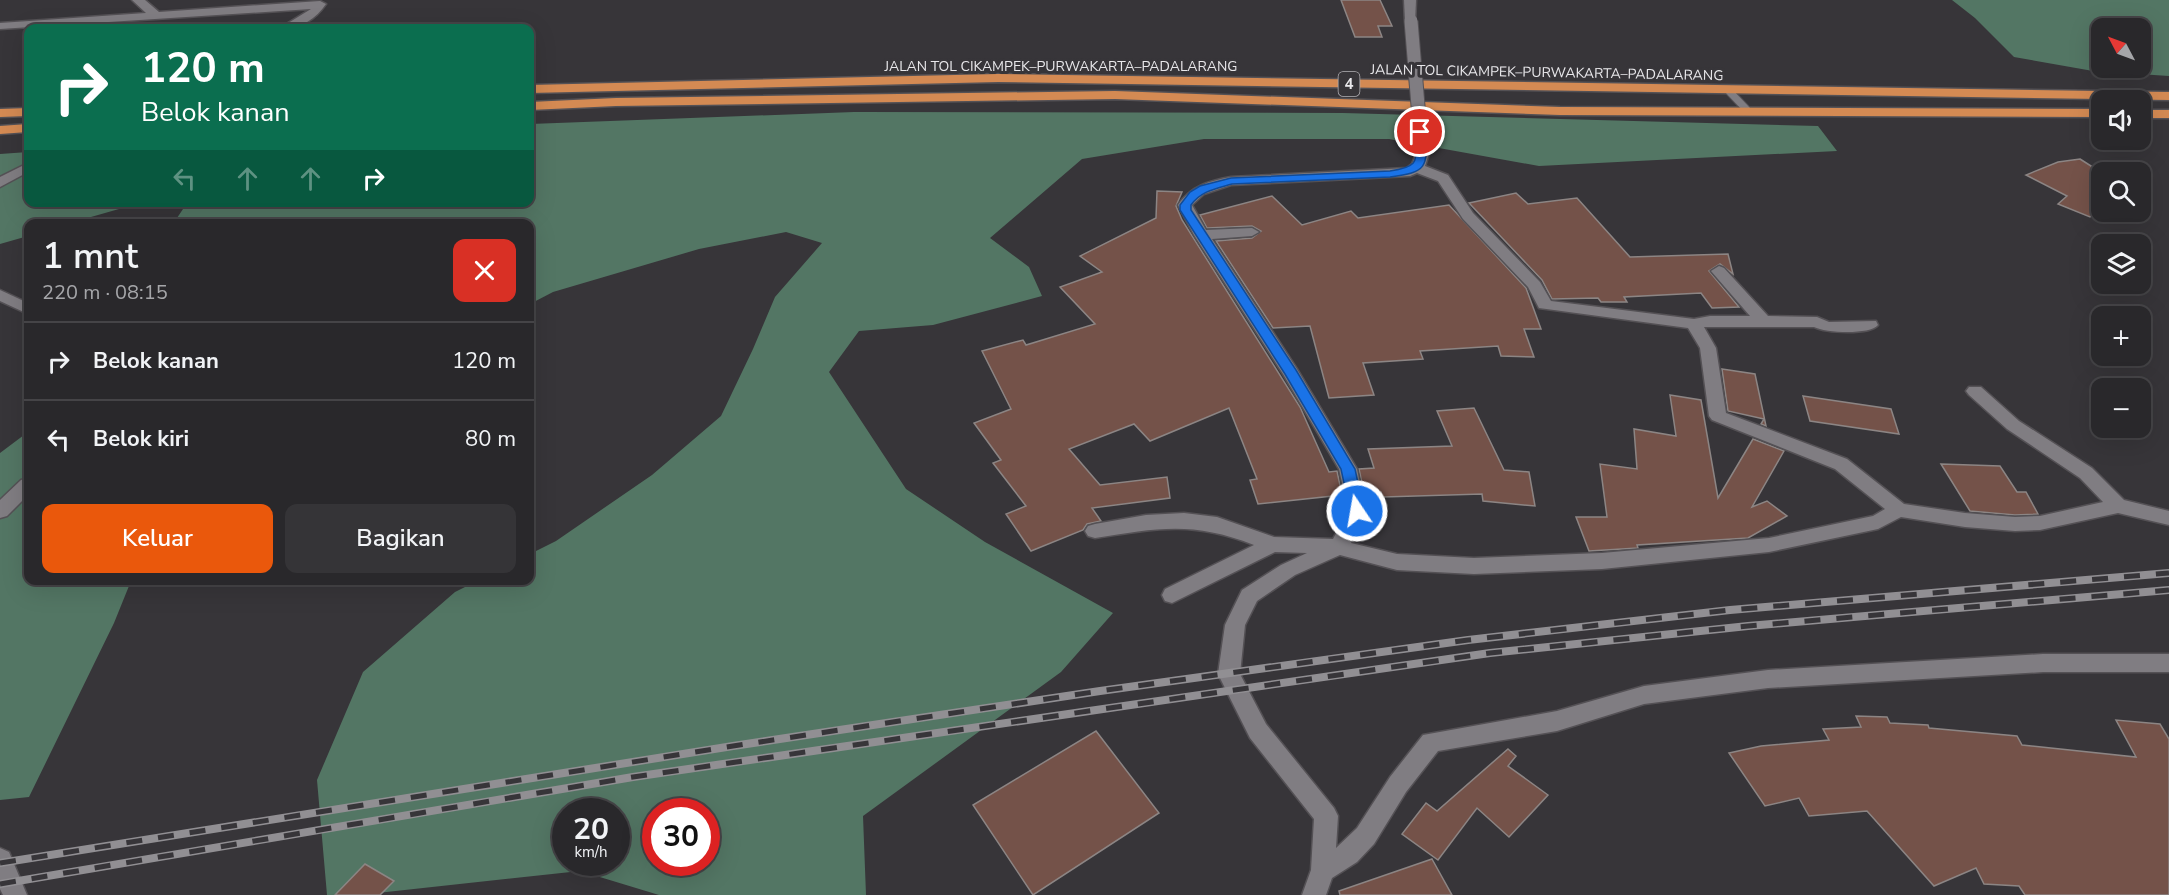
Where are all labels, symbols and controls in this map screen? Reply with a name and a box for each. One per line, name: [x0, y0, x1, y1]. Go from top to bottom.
north arrow: [2091, 18, 2151, 78]
map controls: [2091, 18, 2151, 438]
text: 120 m: [141, 40, 265, 97]
icon: right: [42, 48, 120, 126]
street label: JALAN TOL CIKAMPEK–PURWAKARTA–PADALARANG: [884, 57, 1237, 76]
street label: JALAN TOL CIKAMPEK–PURWAKARTA–PADALARANG: [1369, 60, 1724, 85]
road number: 4: [1338, 72, 1360, 96]
button: sound: [2091, 90, 2151, 150]
text: Belok kanan: [141, 94, 290, 131]
pin: [1394, 106, 1445, 157]
icon: arrive: [1403, 115, 1436, 148]
icon: left: [168, 162, 201, 195]
icon: ahead: [231, 162, 264, 195]
icon: ahead: [294, 162, 327, 195]
icon: right: [357, 162, 390, 195]
button: search: [2091, 162, 2151, 222]
text: 1 mnt: [42, 232, 138, 281]
button: layers: [2091, 234, 2151, 294]
button: close: [453, 239, 516, 302]
text: 220 m · 08:15: [42, 279, 168, 306]
button: +: [2091, 306, 2151, 366]
icon: right: [42, 345, 75, 378]
text: Belok kanan: [93, 346, 219, 376]
text: 120 m: [452, 346, 516, 376]
button: −: [2091, 378, 2151, 438]
icon: left: [42, 423, 75, 456]
text: Belok kiri: [93, 424, 189, 454]
text: 80 m: [465, 424, 516, 454]
position arrow: [1325, 479, 1389, 543]
button: Keluar: [42, 504, 273, 573]
button: Bagikan: [285, 504, 516, 573]
speed limit sign: 30: [642, 798, 720, 876]
text: 20: [573, 809, 609, 850]
text: km/h: [574, 842, 608, 862]

